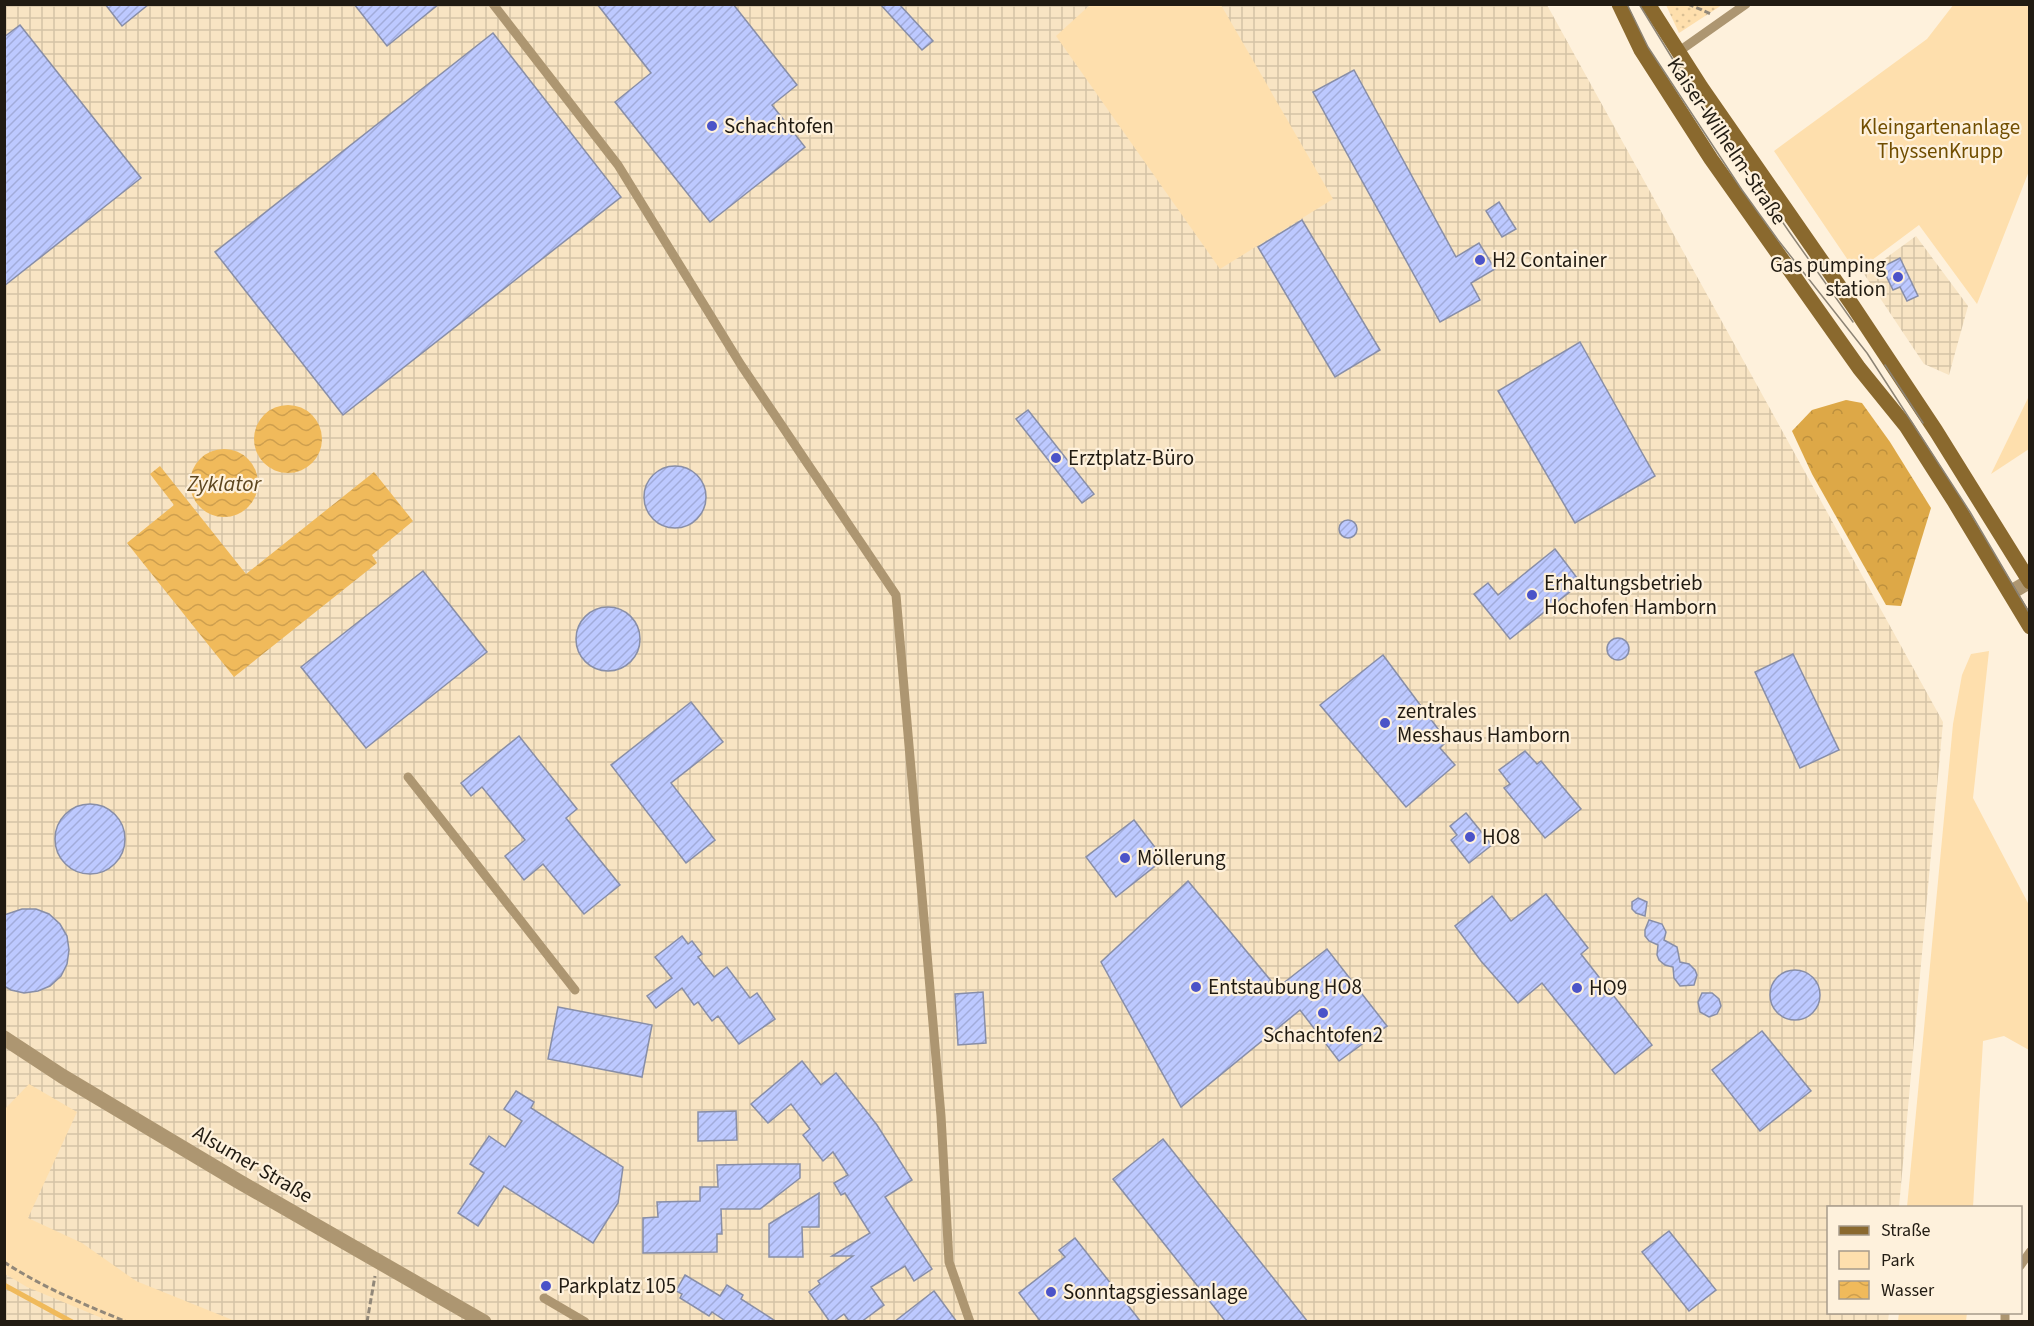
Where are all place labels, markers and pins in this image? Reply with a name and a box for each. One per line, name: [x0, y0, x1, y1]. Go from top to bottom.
place label: Schachtofen: [724, 111, 834, 141]
marker: Schachtofen: [705, 119, 719, 133]
place label: H2 Container: [1492, 245, 1607, 275]
place label: Gas pumping station: [1770, 250, 1886, 304]
marker: H2 Container: [1473, 253, 1487, 267]
marker: Gas pumping station: [1891, 270, 1905, 284]
place label: Erztplatz-Büro: [1068, 443, 1194, 473]
marker: Erztplatz-Büro: [1049, 451, 1063, 465]
place label: Erhaltungsbetrieb Hochofen Hamborn: [1544, 568, 1717, 622]
marker: Erhaltungsbetrieb Hochofen Hamborn: [1525, 588, 1539, 602]
place label: zentrales Messhaus Hamborn: [1397, 696, 1570, 750]
marker: zentrales Messhaus Hamborn: [1378, 716, 1392, 730]
place label: HO8: [1482, 822, 1520, 852]
marker: HO8: [1463, 830, 1477, 844]
place label: Möllerung: [1137, 843, 1226, 873]
marker: Möllerung: [1118, 851, 1132, 865]
place label: Entstaubung HO8: [1208, 972, 1362, 1002]
place label: HO9: [1589, 973, 1627, 1003]
marker: Entstaubung HO8: [1189, 980, 1203, 994]
marker: HO9: [1570, 981, 1584, 995]
marker: Schachtofen2: [1316, 1006, 1330, 1020]
place label: Schachtofen2: [1263, 1020, 1383, 1050]
place label: Parkplatz 105: [558, 1271, 676, 1301]
place label: Sonntagsgiessanlage: [1063, 1277, 1248, 1307]
marker: Parkplatz 105: [539, 1279, 553, 1293]
marker: Sonntagsgiessanlage: [1044, 1285, 1058, 1299]

